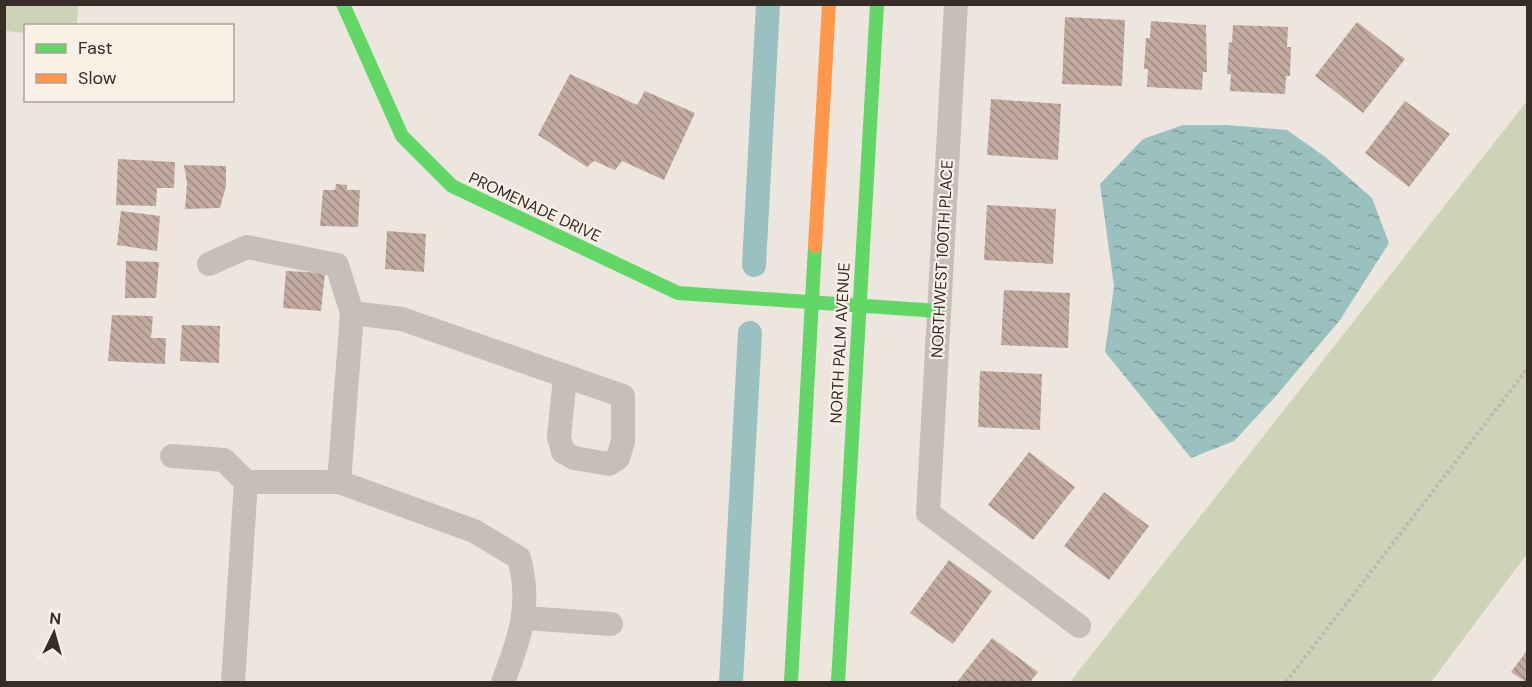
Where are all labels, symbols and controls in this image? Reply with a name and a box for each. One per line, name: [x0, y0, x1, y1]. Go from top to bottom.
legend: [24, 24, 234, 102]
text: Fast: [78, 36, 113, 60]
text: Slow: [78, 66, 117, 90]
street label: NORTHWEST 100TH PLACE: [926, 159, 958, 359]
street label: PROMENADE DRIVE: [465, 167, 605, 247]
street label: NORTH PALM AVENUE: [825, 262, 855, 424]
north arrow: [24, 603, 84, 663]
text: N: [49, 608, 62, 630]

